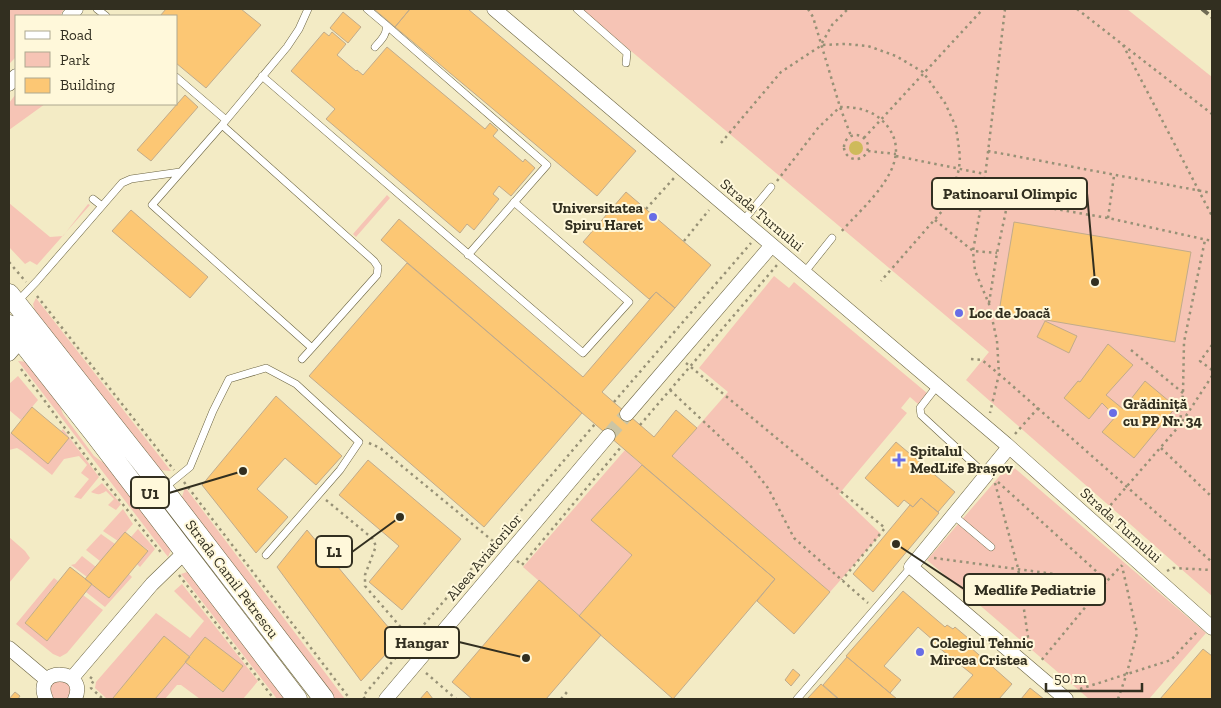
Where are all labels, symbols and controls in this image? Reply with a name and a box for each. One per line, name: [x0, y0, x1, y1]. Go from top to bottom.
legend: [15, 15, 178, 105]
text: Road: [60, 26, 93, 44]
text: Park: [60, 51, 90, 69]
text: Building: [60, 76, 115, 94]
street label: Strada Turnului: [717, 175, 807, 255]
callout: Patinoarul Olimpic: [932, 178, 1087, 209]
text: Patinoarul Olimpic: [943, 184, 1078, 203]
place label: Universitatea Spiru Haret: [552, 199, 644, 234]
marker: Universitatea Spiru Haret: [647, 211, 659, 223]
place label: Loc de Joacă: [969, 304, 1051, 322]
marker: Loc de Joacă: [953, 307, 965, 319]
place label: Grădiniță cu PP Nr. 34: [1123, 395, 1203, 430]
marker: Grădiniță cu PP Nr. 34: [1107, 407, 1119, 419]
place label: Spitalul MedLife Brașov: [910, 442, 1013, 477]
marker: Spitalul MedLife Brașov: [892, 453, 906, 467]
callout: U1: [131, 477, 169, 508]
text: U1: [141, 484, 160, 503]
street label: Strada Turnului: [1077, 484, 1165, 566]
street label: Aleea Aviatorilor: [442, 510, 526, 604]
street label: Strada Camil Petrescu: [182, 516, 283, 642]
callout: L1: [316, 536, 352, 567]
text: L1: [326, 542, 342, 561]
callout: Medlife Pediatrie: [964, 574, 1105, 605]
text: Medlife Pediatrie: [974, 580, 1096, 599]
callout: Hangar: [385, 627, 459, 658]
text: Hangar: [395, 633, 449, 652]
place label: Colegiul Tehnic Mircea Cristea: [930, 634, 1033, 669]
marker: Colegiul Tehnic Mircea Cristea: [914, 646, 926, 658]
scale bar: [1046, 660, 1142, 692]
text: 50 m: [1054, 669, 1087, 687]

